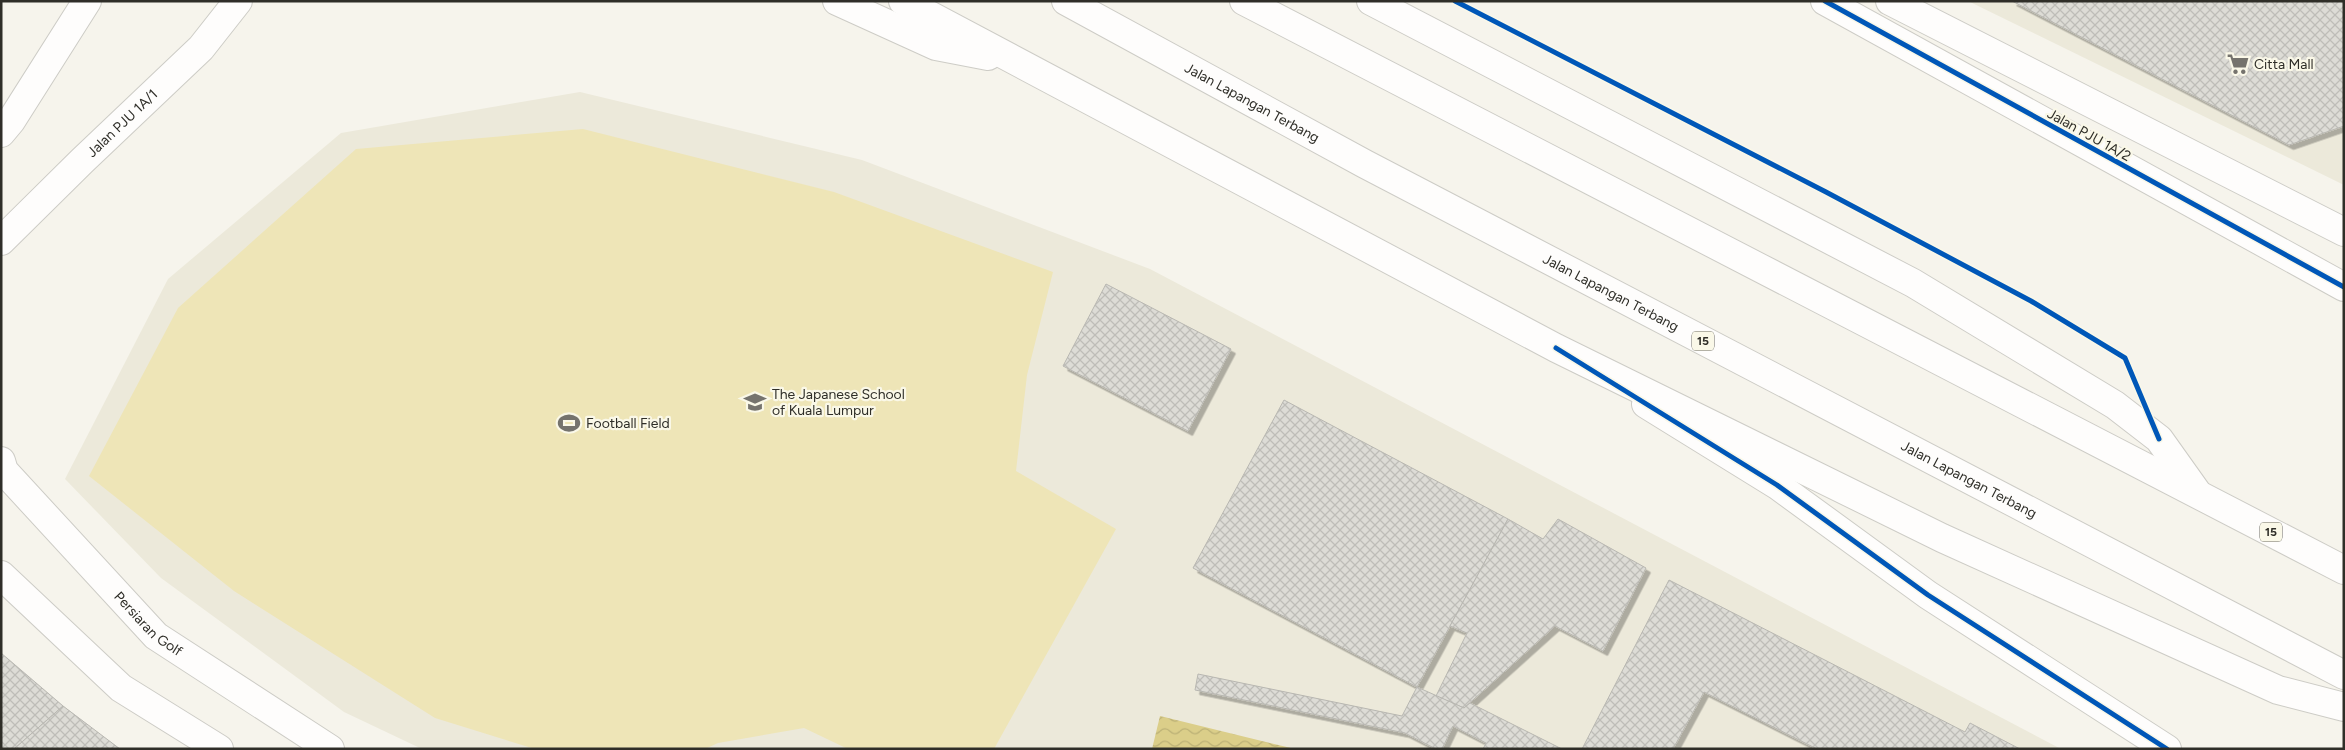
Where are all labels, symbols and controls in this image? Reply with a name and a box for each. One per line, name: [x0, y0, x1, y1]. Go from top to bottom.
supermarket icon: Citta Mall: [2225, 51, 2251, 77]
place label: Citta Mall: [2254, 56, 2314, 73]
street label: Jalan Lapangan Terbang: [1182, 59, 1322, 146]
street label: Jalan PJU 1A/1: [83, 85, 161, 161]
street label: Jalan PJU 1A/2: [2044, 105, 2134, 165]
street label: Jalan Lapangan Terbang: [1540, 250, 1682, 335]
road number: 15: [1692, 332, 1714, 351]
place label: The Japanese School of Kuala Lumpur: [772, 386, 905, 419]
school or university icon: The Japanese School of Kuala Lumpur: [742, 389, 768, 415]
sports icon: Football Field: [556, 410, 582, 436]
place label: Football Field: [586, 415, 670, 432]
street label: Jalan Lapangan Terbang: [1898, 437, 2040, 522]
road number: 15: [2260, 522, 2282, 542]
street label: Persiaran Golf: [111, 588, 186, 660]

